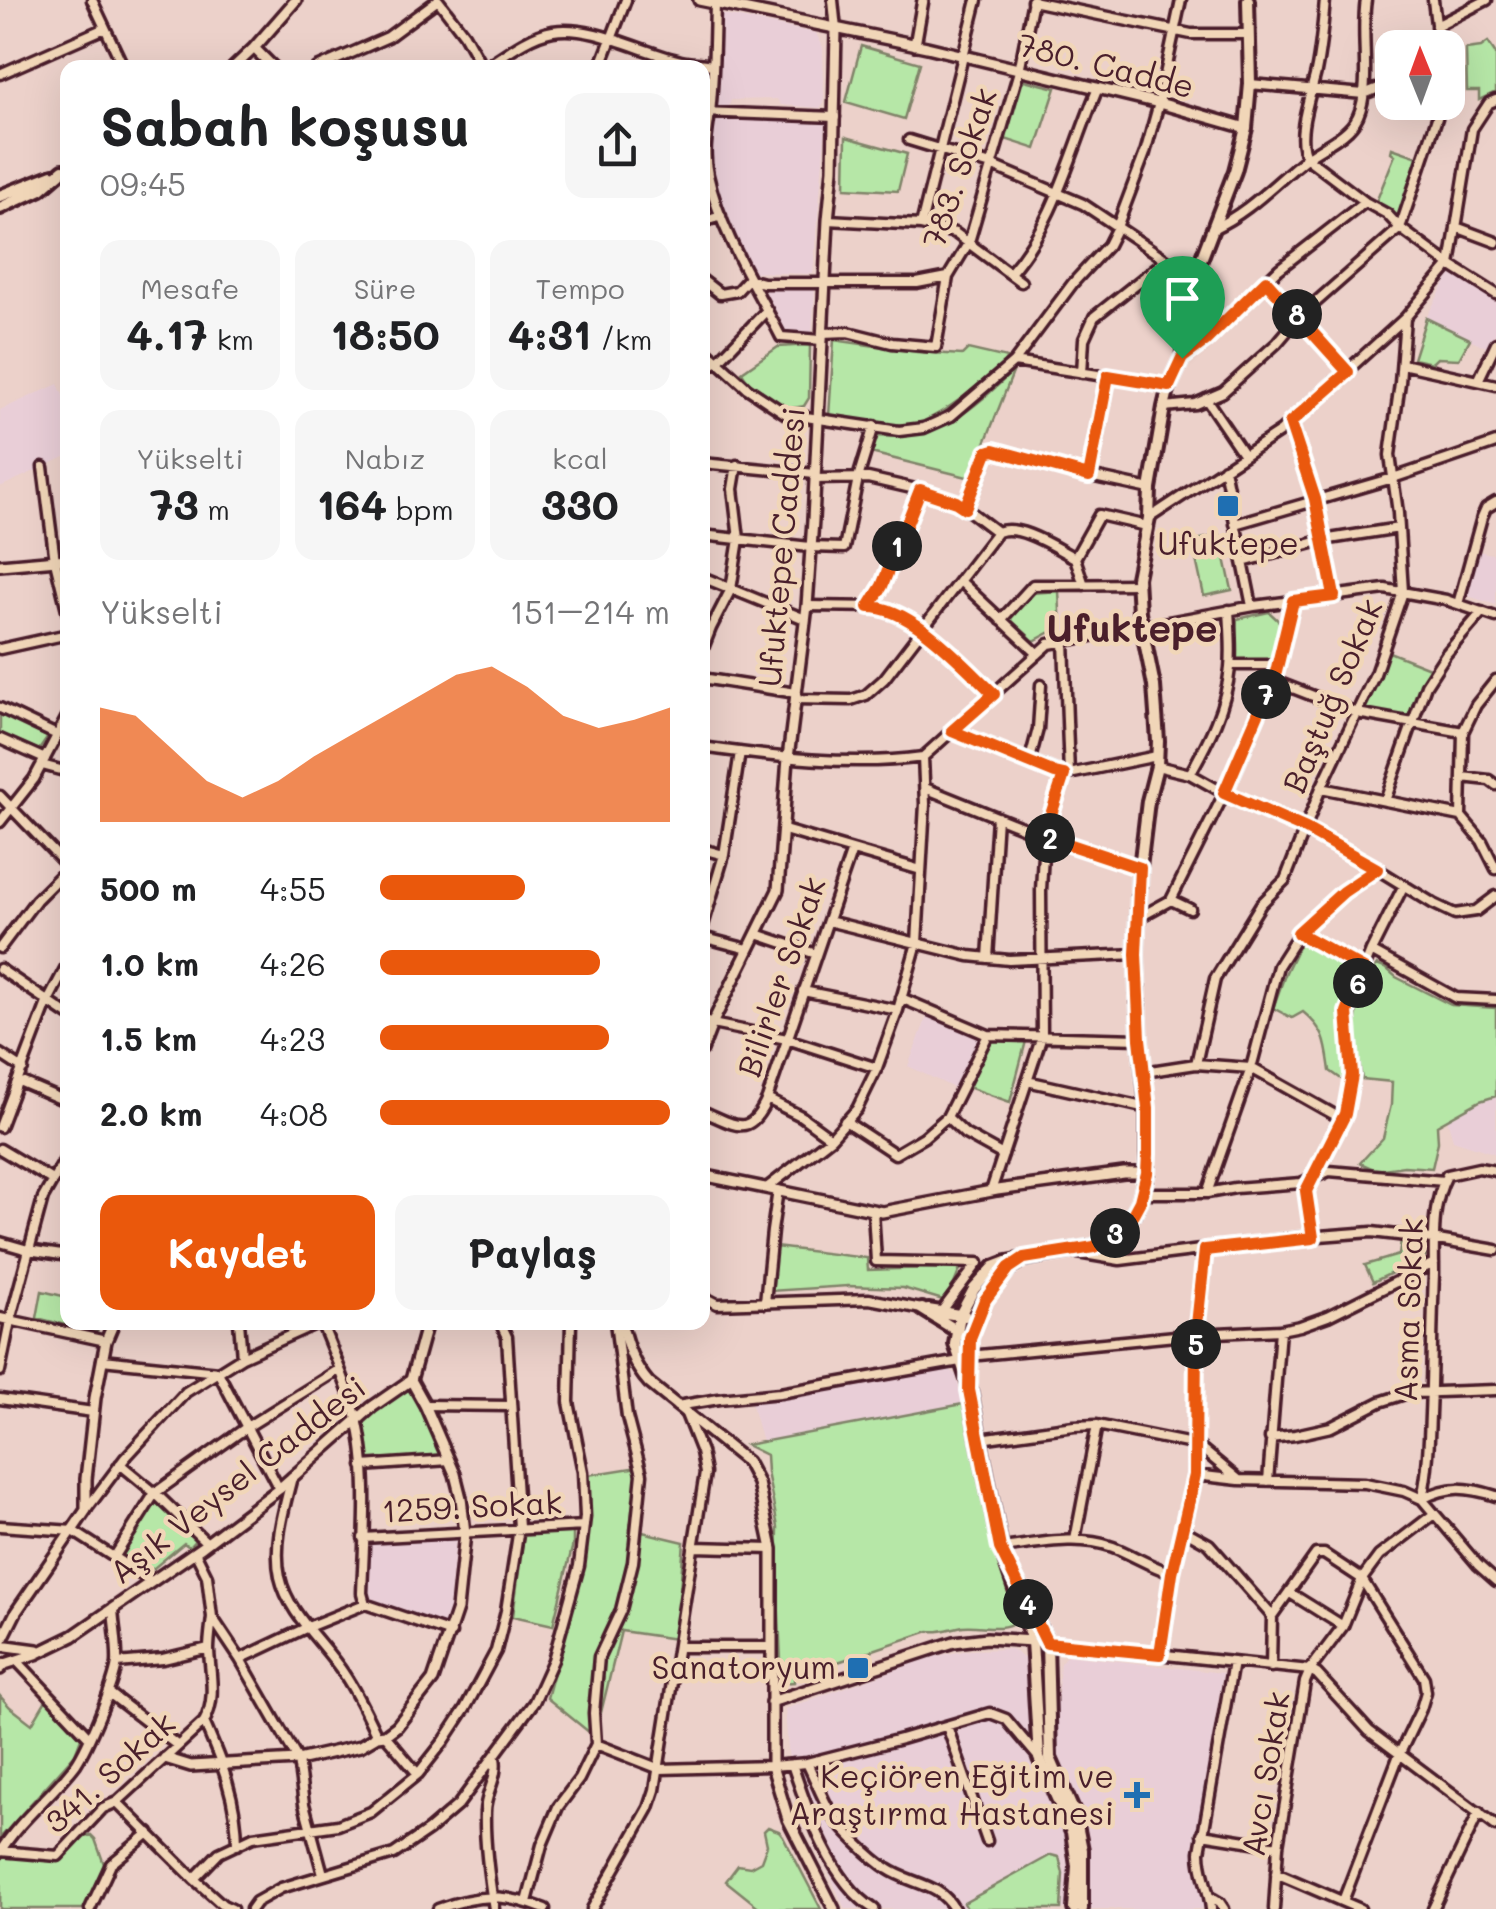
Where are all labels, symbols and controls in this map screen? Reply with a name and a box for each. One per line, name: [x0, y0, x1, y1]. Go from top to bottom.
street label: 780. Cadde: [1014, 22, 1199, 106]
north arrow: [1375, 30, 1465, 120]
map controls: [1375, 30, 1465, 120]
street label: 783. Sokak: [911, 82, 1005, 253]
text: Sabah koşusu: [100, 88, 470, 160]
button: share: [565, 93, 670, 198]
text: 09:45: [100, 162, 186, 204]
pin: [1140, 256, 1225, 359]
text: Mesafe: [141, 270, 239, 306]
text: Süre: [354, 270, 416, 306]
text: Tempo: [535, 270, 625, 306]
icon: arrive: [1155, 271, 1210, 326]
pin: 8: [1272, 289, 1322, 339]
text: 8: [1288, 296, 1306, 332]
text: 4.17: [126, 306, 208, 361]
text: 18:50: [330, 306, 440, 361]
text: 4:31: [508, 306, 591, 361]
text: km: [208, 321, 254, 357]
text: /km: [591, 321, 652, 357]
street label: Ufuktepe Caddesi: [747, 405, 813, 688]
text: Yükselti: [136, 440, 244, 476]
text: Nabız: [345, 440, 425, 476]
text: kcal: [552, 440, 608, 476]
text: 73: [150, 476, 199, 531]
text: 164: [316, 476, 387, 531]
text: 330: [541, 476, 619, 531]
text: m: [199, 491, 230, 527]
text: bpm: [387, 491, 454, 527]
marker: Ufuktepe: [1215, 493, 1241, 519]
pin: 1: [872, 521, 922, 571]
place label: Ufuktepe: [1157, 521, 1299, 563]
text: 1: [891, 528, 903, 564]
text: Yükselti: [100, 590, 223, 632]
text: 151–214 m: [510, 590, 670, 632]
street label: Baştuğ Sokak: [1271, 592, 1391, 799]
district label: Ufuktepe: [1046, 602, 1218, 652]
pin: 7: [1241, 669, 1291, 719]
text: 7: [1258, 676, 1274, 712]
pin: 2: [1025, 813, 1075, 863]
text: 2: [1042, 820, 1058, 856]
text: 500 m: [100, 867, 197, 909]
text: 4:55: [260, 867, 326, 909]
street label: Bilirler Sokak: [726, 871, 834, 1082]
text: 1.0 km: [100, 942, 199, 984]
text: 4:26: [260, 942, 326, 984]
pin: 6: [1333, 958, 1383, 1008]
text: 6: [1350, 965, 1366, 1001]
text: 1.5 km: [100, 1017, 197, 1059]
text: 4:23: [260, 1017, 325, 1059]
text: 2.0 km: [100, 1092, 203, 1134]
text: 4:08: [260, 1092, 328, 1134]
button: Kaydet: [100, 1195, 375, 1310]
button: Paylaş: [395, 1195, 670, 1310]
pin: 3: [1090, 1208, 1140, 1258]
text: 3: [1107, 1215, 1123, 1251]
street label: Asma Sokak: [1383, 1217, 1431, 1403]
pin: 5: [1171, 1319, 1221, 1369]
text: 5: [1188, 1326, 1204, 1362]
street label: Aşık Veysel Caddesi: [100, 1365, 374, 1592]
street label: 1259. Sokak: [381, 1479, 563, 1531]
pin: 4: [1003, 1579, 1053, 1629]
text: 4: [1019, 1586, 1037, 1622]
place label: Sanatoryum: [652, 1645, 836, 1688]
marker: Sanatoryum: [845, 1655, 871, 1681]
street label: Avcı Sokak: [1230, 1688, 1298, 1859]
street label: 341. Sokak: [34, 1702, 183, 1841]
place label: Keçiören Eğitim ve Araştırma Hastanesi: [789, 1754, 1114, 1833]
marker: Keçiören Eğitim ve Araştırma Hastanesi: [1124, 1782, 1150, 1808]

